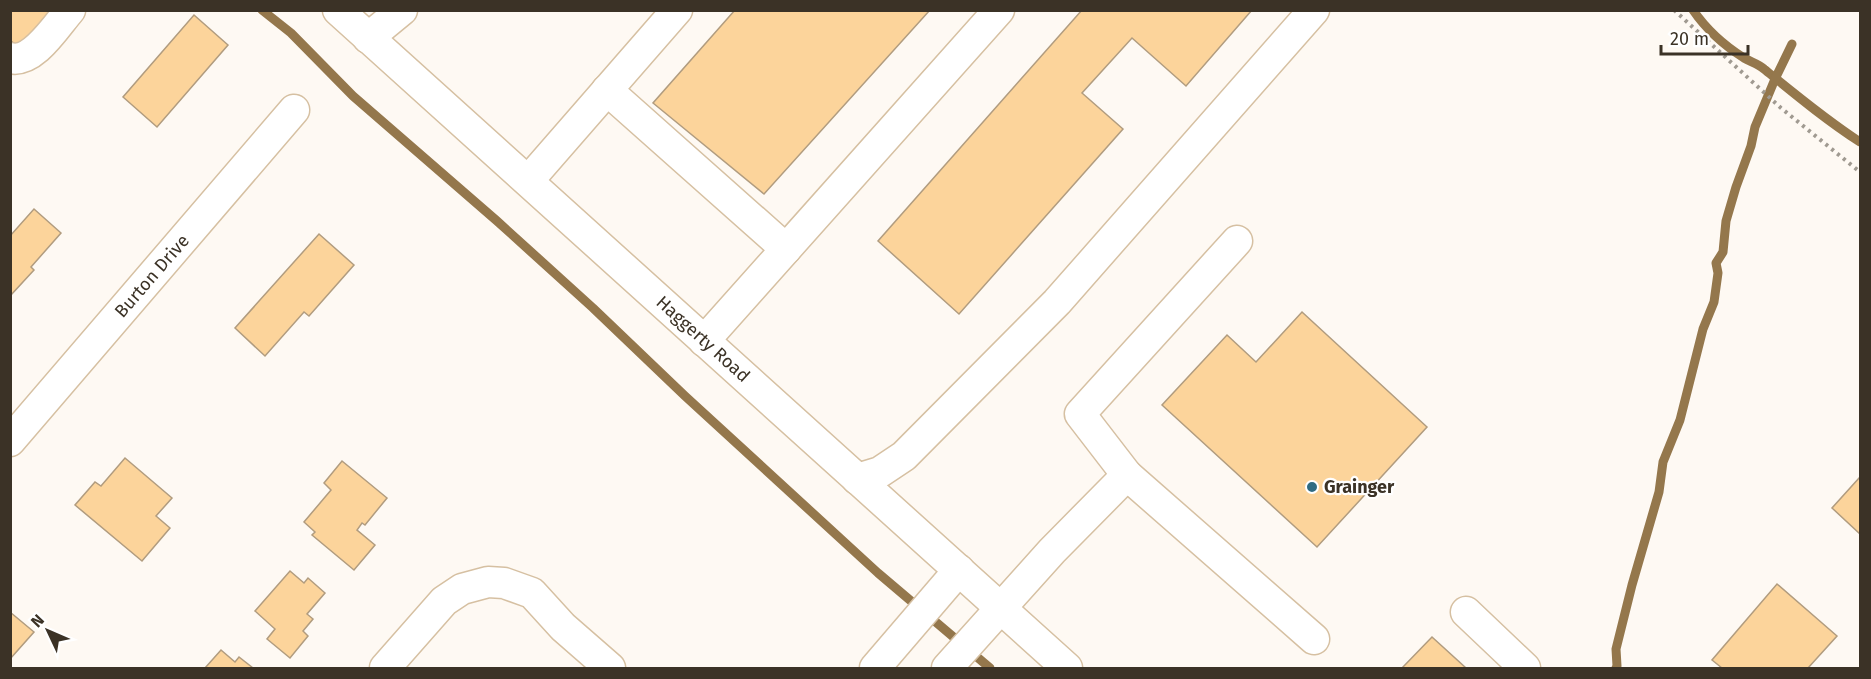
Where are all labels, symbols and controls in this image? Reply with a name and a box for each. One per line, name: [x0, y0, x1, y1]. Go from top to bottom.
scale bar: [1661, 18, 1748, 56]
text: 20 m: [1670, 28, 1709, 50]
street label: Burton Drive: [110, 230, 194, 322]
street label: Haggerty Road: [652, 291, 754, 387]
place label: Grainger: [1324, 476, 1395, 498]
marker: Grainger: [1305, 480, 1319, 494]
north arrow: [18, 601, 78, 661]
text: N: [27, 611, 48, 631]

